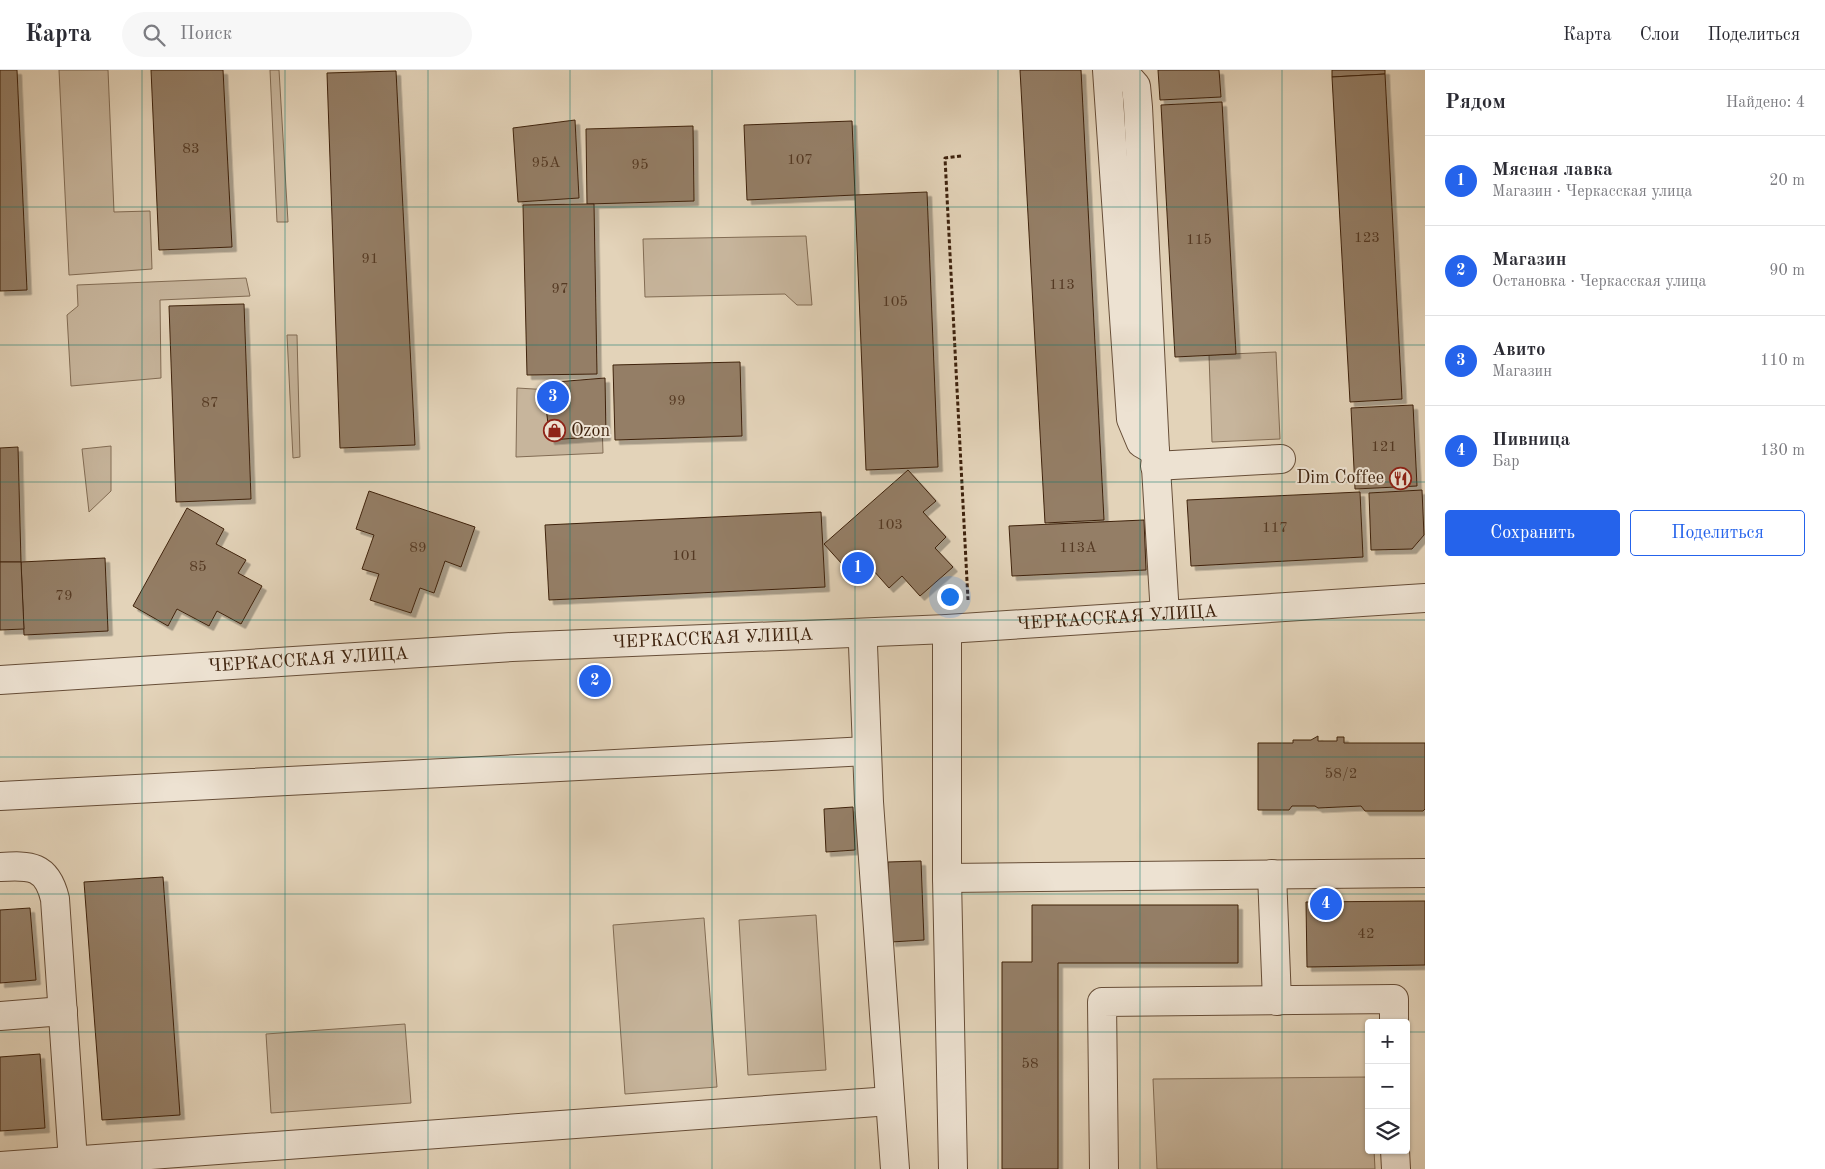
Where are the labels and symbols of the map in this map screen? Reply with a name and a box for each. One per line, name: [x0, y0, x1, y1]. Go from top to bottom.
house number: 83: [182, 142, 200, 157]
house number: 107: [787, 153, 813, 168]
house number: 95А: [532, 156, 561, 171]
house number: 95: [631, 158, 649, 173]
house number: 123: [1354, 231, 1380, 246]
house number: 115: [1186, 233, 1212, 248]
house number: 91: [361, 252, 379, 267]
house number: 113: [1049, 278, 1075, 293]
house number: 97: [551, 282, 569, 297]
house number: 105: [882, 295, 908, 310]
pin: 3: [537, 378, 569, 416]
house number: 99: [668, 394, 686, 409]
house number: 87: [201, 396, 219, 411]
shop icon: Ozon: [543, 419, 567, 443]
place label: Ozon: [571, 422, 610, 440]
house number: 121: [1371, 440, 1397, 455]
restaurant icon: Dim Coffee: [1388, 466, 1412, 490]
place label: Dim Coffee: [1296, 469, 1384, 487]
house number: 103: [877, 518, 903, 533]
house number: 117: [1262, 521, 1288, 536]
house number: 89: [409, 541, 427, 556]
house number: 113А: [1059, 541, 1097, 556]
house number: 101: [672, 549, 698, 564]
pin: 1: [842, 549, 874, 587]
house number: 85: [189, 560, 207, 575]
your location: [937, 584, 963, 610]
house number: 79: [55, 589, 73, 604]
street label: ЧЕРКАССКАЯ УЛИЦА: [1016, 602, 1218, 633]
street label: ЧЕРКАССКАЯ УЛИЦА: [612, 626, 814, 652]
street label: ЧЕРКАССКАЯ УЛИЦА: [208, 645, 409, 676]
pin: 2: [579, 662, 611, 700]
house number: 58/2: [1325, 767, 1357, 782]
pin: 4: [1310, 885, 1342, 923]
house number: 42: [1357, 927, 1375, 942]
house number: 58: [1021, 1057, 1039, 1072]

